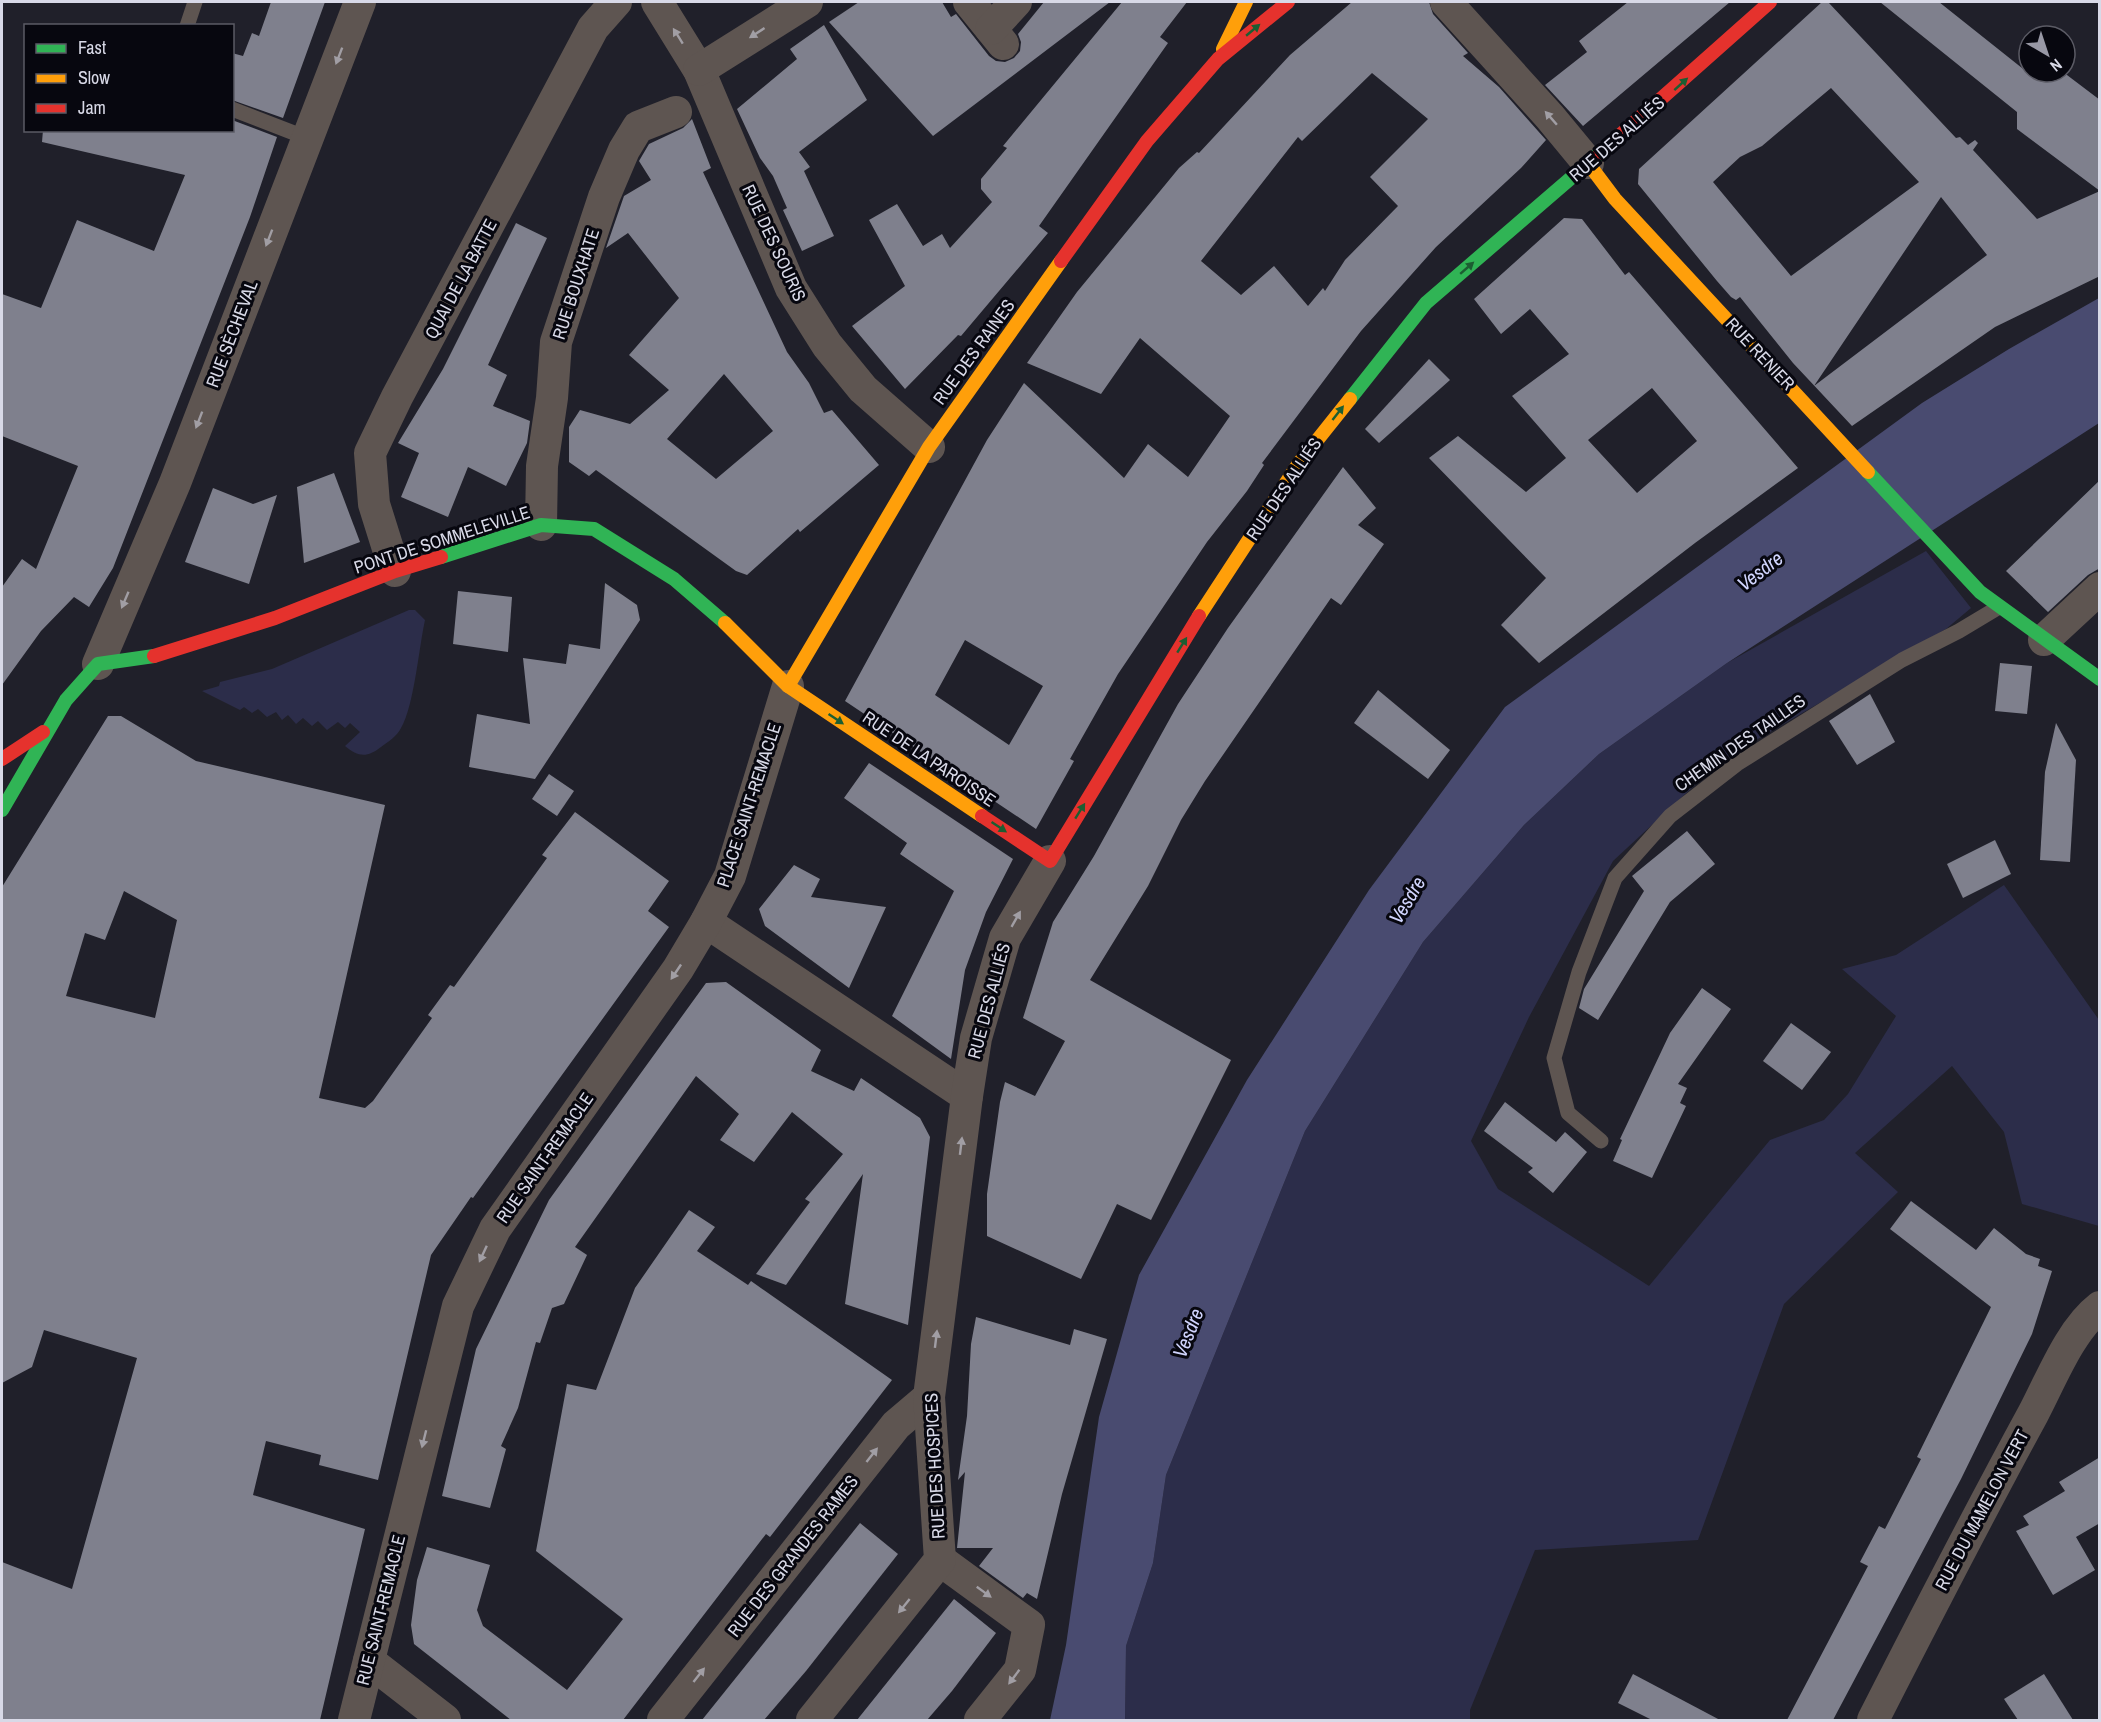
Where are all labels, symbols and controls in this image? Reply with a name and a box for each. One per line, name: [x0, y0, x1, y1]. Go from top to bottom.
legend: [24, 24, 234, 132]
one-way arrow: [1245, 24, 1260, 37]
north arrow: [2017, 24, 2077, 84]
one-way arrow: [749, 27, 766, 38]
one-way arrow: [673, 28, 684, 44]
text: Fast: [78, 35, 106, 60]
one-way arrow: [334, 47, 343, 65]
text: N: [2046, 54, 2067, 77]
text: Slow: [78, 65, 110, 90]
one-way arrow: [1673, 77, 1688, 91]
street label: RUE DES ALLIÉS: [1564, 90, 1670, 187]
text: Jam: [78, 95, 106, 120]
one-way arrow: [1545, 111, 1558, 126]
street label: RUE DES SOURIS: [736, 180, 813, 305]
street label: QUAI DE LA BATTE: [418, 214, 503, 343]
street label: RUE BOUXHATE: [546, 225, 605, 343]
one-way arrow: [264, 229, 273, 247]
one-way arrow: [1459, 261, 1474, 275]
street label: RUE SÈCHEVAL: [200, 277, 263, 391]
street label: RUE DES RAINES: [927, 294, 1020, 409]
street label: RUE RENIER: [1720, 312, 1801, 396]
one-way arrow: [1331, 406, 1344, 421]
one-way arrow: [194, 411, 204, 429]
street label: RUE DES ALLIÉS: [1240, 432, 1327, 545]
street label: PONT DE SOMMELEVILLE: [351, 499, 533, 580]
water label: Vesdre: [1731, 545, 1788, 597]
one-way arrow: [120, 592, 130, 610]
one-way arrow: [1177, 637, 1188, 653]
street label: CHEMIN DES TAILLES: [1669, 688, 1810, 797]
street label: RUE DE LA PAROISSE: [858, 705, 1001, 812]
one-way arrow: [828, 713, 844, 725]
street label: PLACE SAINT-REMACLE: [710, 719, 787, 890]
one-way arrow: [1075, 803, 1086, 819]
one-way arrow: [990, 821, 1006, 833]
water label: Vesdre: [1382, 871, 1431, 928]
one-way arrow: [1011, 910, 1021, 927]
street label: RUE DES ALLIÉS: [961, 940, 1016, 1062]
one-way arrow: [670, 963, 681, 980]
street label: RUE SAINT-REMACLE: [490, 1087, 599, 1228]
one-way arrow: [956, 1136, 966, 1155]
one-way arrow: [478, 1245, 487, 1262]
water label: Vesdre: [1165, 1304, 1210, 1361]
one-way arrow: [932, 1330, 941, 1349]
street label: RUE DES HOSPICES: [918, 1392, 951, 1540]
street label: RUE DU MAMELON VERT: [1929, 1425, 2035, 1594]
one-way arrow: [419, 1430, 429, 1448]
one-way arrow: [865, 1448, 877, 1463]
street label: RUE DES GRANDES RAMES: [721, 1469, 864, 1642]
street label: RUE SAINT-REMACLE: [350, 1532, 411, 1688]
one-way arrow: [977, 1586, 992, 1598]
one-way arrow: [898, 1598, 910, 1613]
one-way arrow: [693, 1667, 705, 1682]
one-way arrow: [1008, 1670, 1020, 1685]

